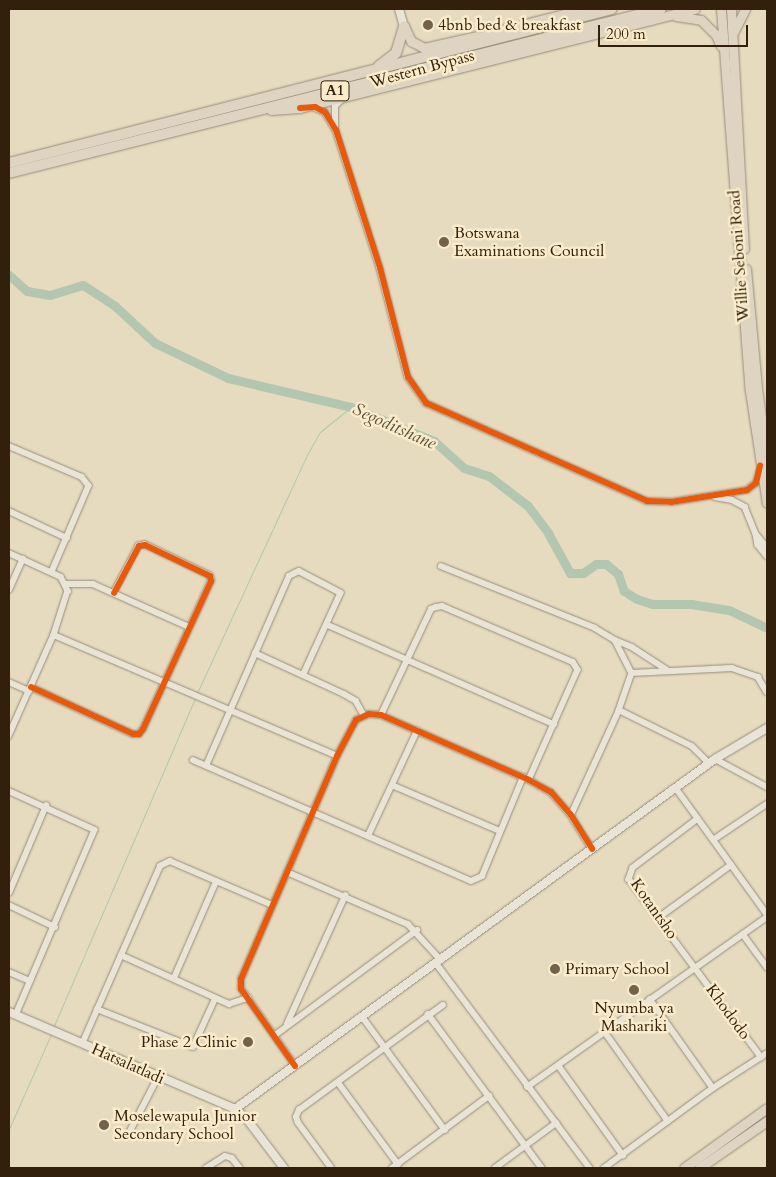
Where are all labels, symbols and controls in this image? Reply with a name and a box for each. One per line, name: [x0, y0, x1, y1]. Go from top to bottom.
place label: 4bnb bed & breakfast: [438, 15, 581, 35]
scale bar: [601, 15, 751, 47]
marker: 4bnb bed & breakfast: [422, 19, 434, 31]
text: 200 m: [606, 24, 646, 44]
street label: Western Bypass: [368, 46, 476, 92]
road number: A1: [320, 78, 350, 104]
street label: Willie Seboni Road: [725, 190, 753, 322]
place label: Botswana Examinations Council: [454, 223, 604, 261]
marker: Botswana Examinations Council: [438, 236, 450, 248]
water label: Segoditshane: [349, 399, 439, 455]
street label: Kotantsho: [626, 875, 682, 943]
place label: Primary School: [565, 959, 669, 979]
marker: Primary School: [549, 963, 561, 975]
street label: Khododo: [702, 981, 754, 1043]
marker: Nyumba ya Mashariki: [628, 984, 640, 996]
place label: Nyumba ya Mashariki: [594, 998, 674, 1036]
place label: Phase 2 Clinic: [141, 1032, 237, 1052]
marker: Phase 2 Clinic: [241, 1035, 255, 1049]
street label: Hatsalatladi: [89, 1039, 167, 1089]
place label: Moselewapula Junior Secondary School: [114, 1106, 256, 1144]
marker: Moselewapula Junior Secondary School: [98, 1119, 110, 1131]

